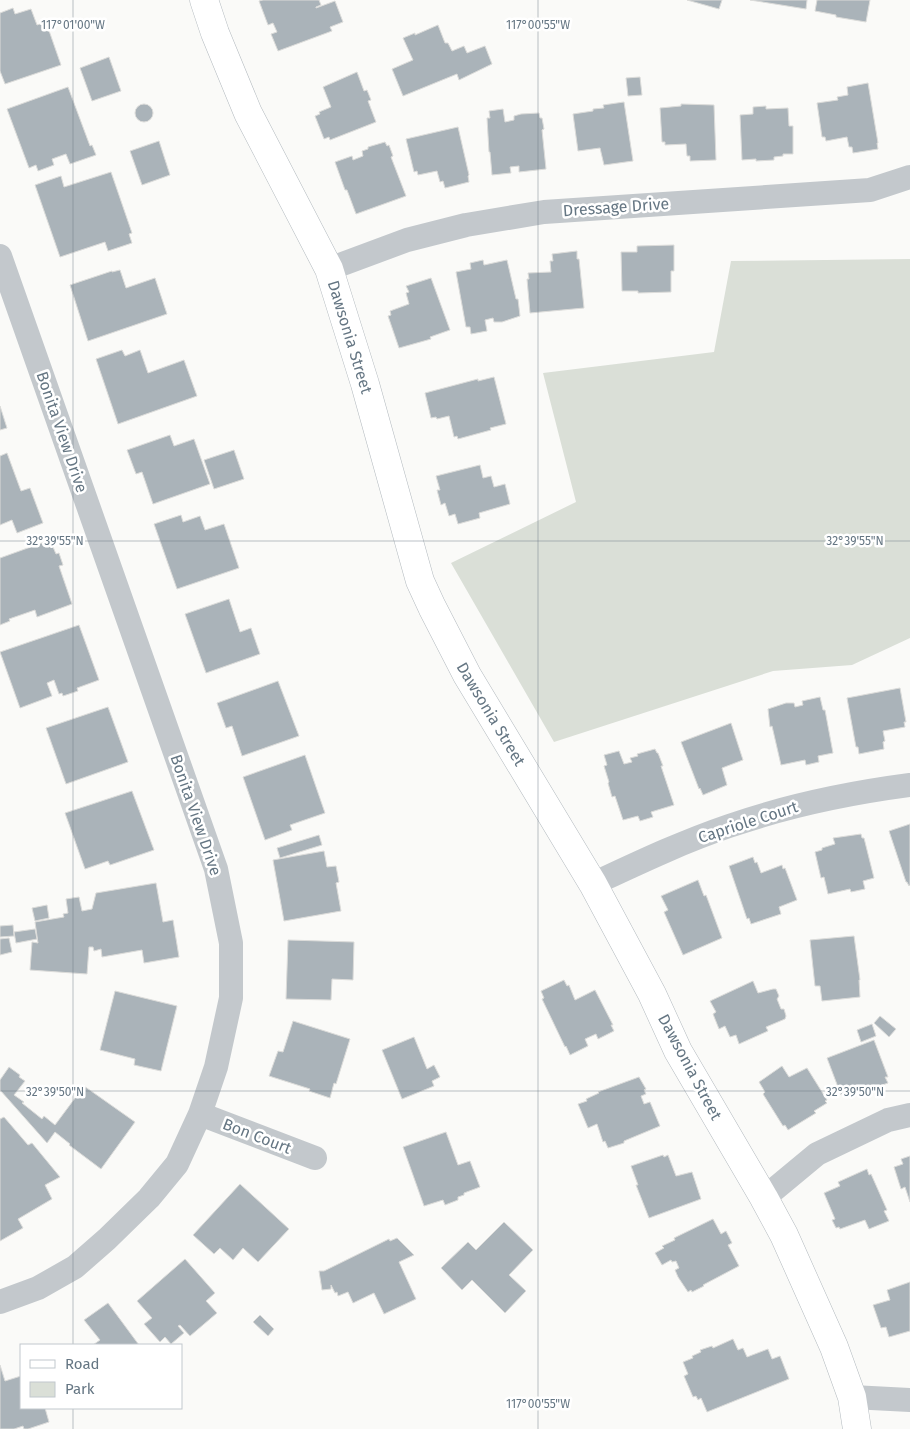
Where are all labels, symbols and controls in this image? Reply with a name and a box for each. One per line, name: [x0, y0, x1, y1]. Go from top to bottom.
text: 117°01'00"W: [41, 18, 105, 32]
text: 117°00'55"W: [506, 18, 570, 32]
street label: Dressage Drive: [562, 194, 670, 220]
street label: Dawsonia Street: [324, 278, 376, 396]
street label: Bonita View Drive: [32, 369, 92, 495]
text: 32°39'55"N: [26, 534, 84, 548]
text: 32°39'55"N: [826, 534, 884, 548]
street label: Dawsonia Street: [453, 659, 529, 769]
street label: Bonita View Drive: [166, 752, 226, 878]
street label: Capriole Court: [696, 797, 801, 847]
street label: Dawsonia Street: [654, 1011, 726, 1123]
text: 32°39'50"N: [26, 1085, 84, 1099]
text: 32°39'50"N: [826, 1085, 884, 1099]
street label: Bon Court: [220, 1114, 294, 1158]
legend: [20, 1344, 182, 1409]
text: Road: [65, 1355, 100, 1373]
text: Park: [65, 1380, 95, 1398]
text: 117°00'55"W: [506, 1397, 570, 1411]

